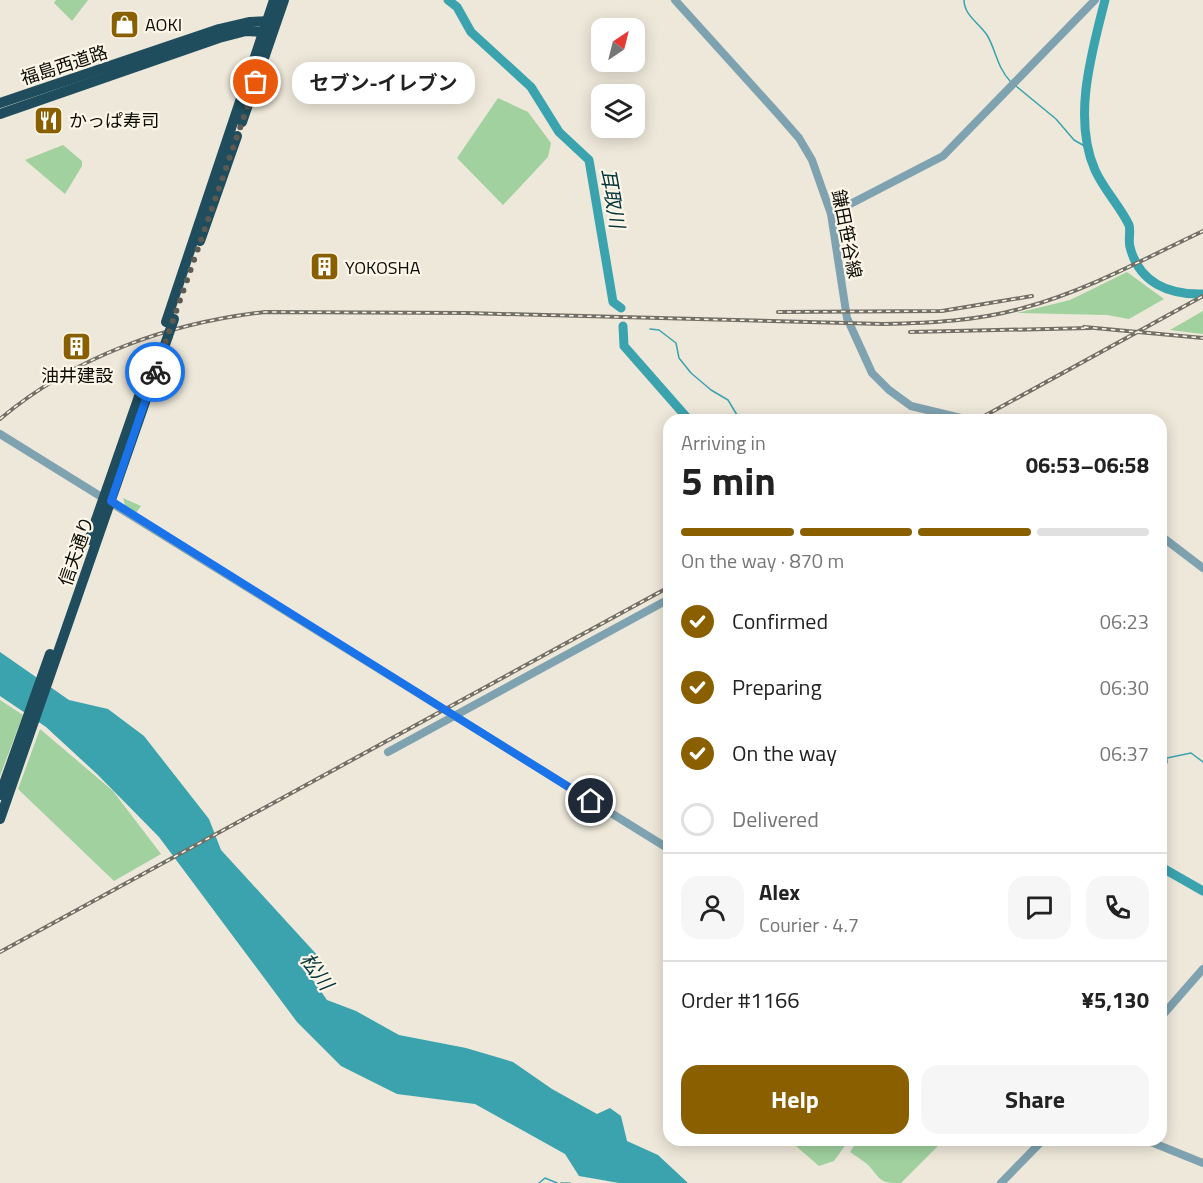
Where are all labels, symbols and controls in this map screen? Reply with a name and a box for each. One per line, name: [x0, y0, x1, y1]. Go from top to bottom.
shop icon: AOKI: [108, 8, 140, 40]
place label: AOKI: [145, 11, 182, 38]
north arrow: [591, 18, 645, 72]
map controls: [591, 18, 645, 138]
street label: 福島西道路: [17, 38, 111, 92]
pin: [230, 56, 281, 107]
callout: セブン-イレブン: [292, 61, 475, 103]
icon: bag: [239, 65, 272, 98]
text: セブン-イレブン: [309, 67, 458, 98]
button: layers: [591, 84, 645, 138]
restaurant icon: かっぱ寿司: [32, 104, 64, 136]
place label: かっぱ寿司: [69, 107, 159, 134]
water label: 耳取川: [593, 166, 634, 232]
street label: 鎌田笹谷線: [825, 187, 869, 281]
building icon: YOKOSHA: [308, 251, 340, 283]
place label: YOKOSHA: [345, 254, 421, 281]
building icon: 油井建設: [61, 330, 93, 362]
courier: [125, 342, 185, 402]
icon: bike: [139, 356, 172, 389]
place label: 油井建設: [41, 362, 113, 389]
text: Arriving in: [681, 427, 766, 458]
text: 06:53–06:58: [1026, 448, 1149, 482]
text: 5 min: [681, 451, 776, 510]
street label: 信夫通り: [52, 513, 100, 589]
text: On the way · 870 m: [681, 545, 844, 576]
text: Confirmed: [732, 604, 828, 638]
icon: check: [681, 605, 714, 638]
text: 06:23: [1100, 606, 1149, 637]
text: Preparing: [732, 670, 822, 704]
icon: check: [681, 671, 714, 704]
text: 06:30: [1100, 672, 1149, 703]
text: On the way: [732, 736, 837, 770]
icon: check: [681, 737, 714, 770]
text: 06:37: [1100, 738, 1149, 769]
pin: [565, 775, 616, 826]
icon: home: [574, 784, 607, 817]
text: Delivered: [732, 802, 819, 836]
text: Alex: [759, 875, 800, 909]
button: person: [681, 876, 744, 939]
button: chat: [1008, 876, 1071, 939]
button: phone: [1086, 876, 1149, 939]
text: Courier · 4.7: [759, 909, 859, 940]
water label: 松川: [293, 946, 342, 998]
text: Order #1166: [681, 983, 800, 1017]
text: ¥5,130: [1082, 983, 1149, 1017]
button: Help: [681, 1065, 909, 1134]
button: Share: [921, 1065, 1149, 1134]

